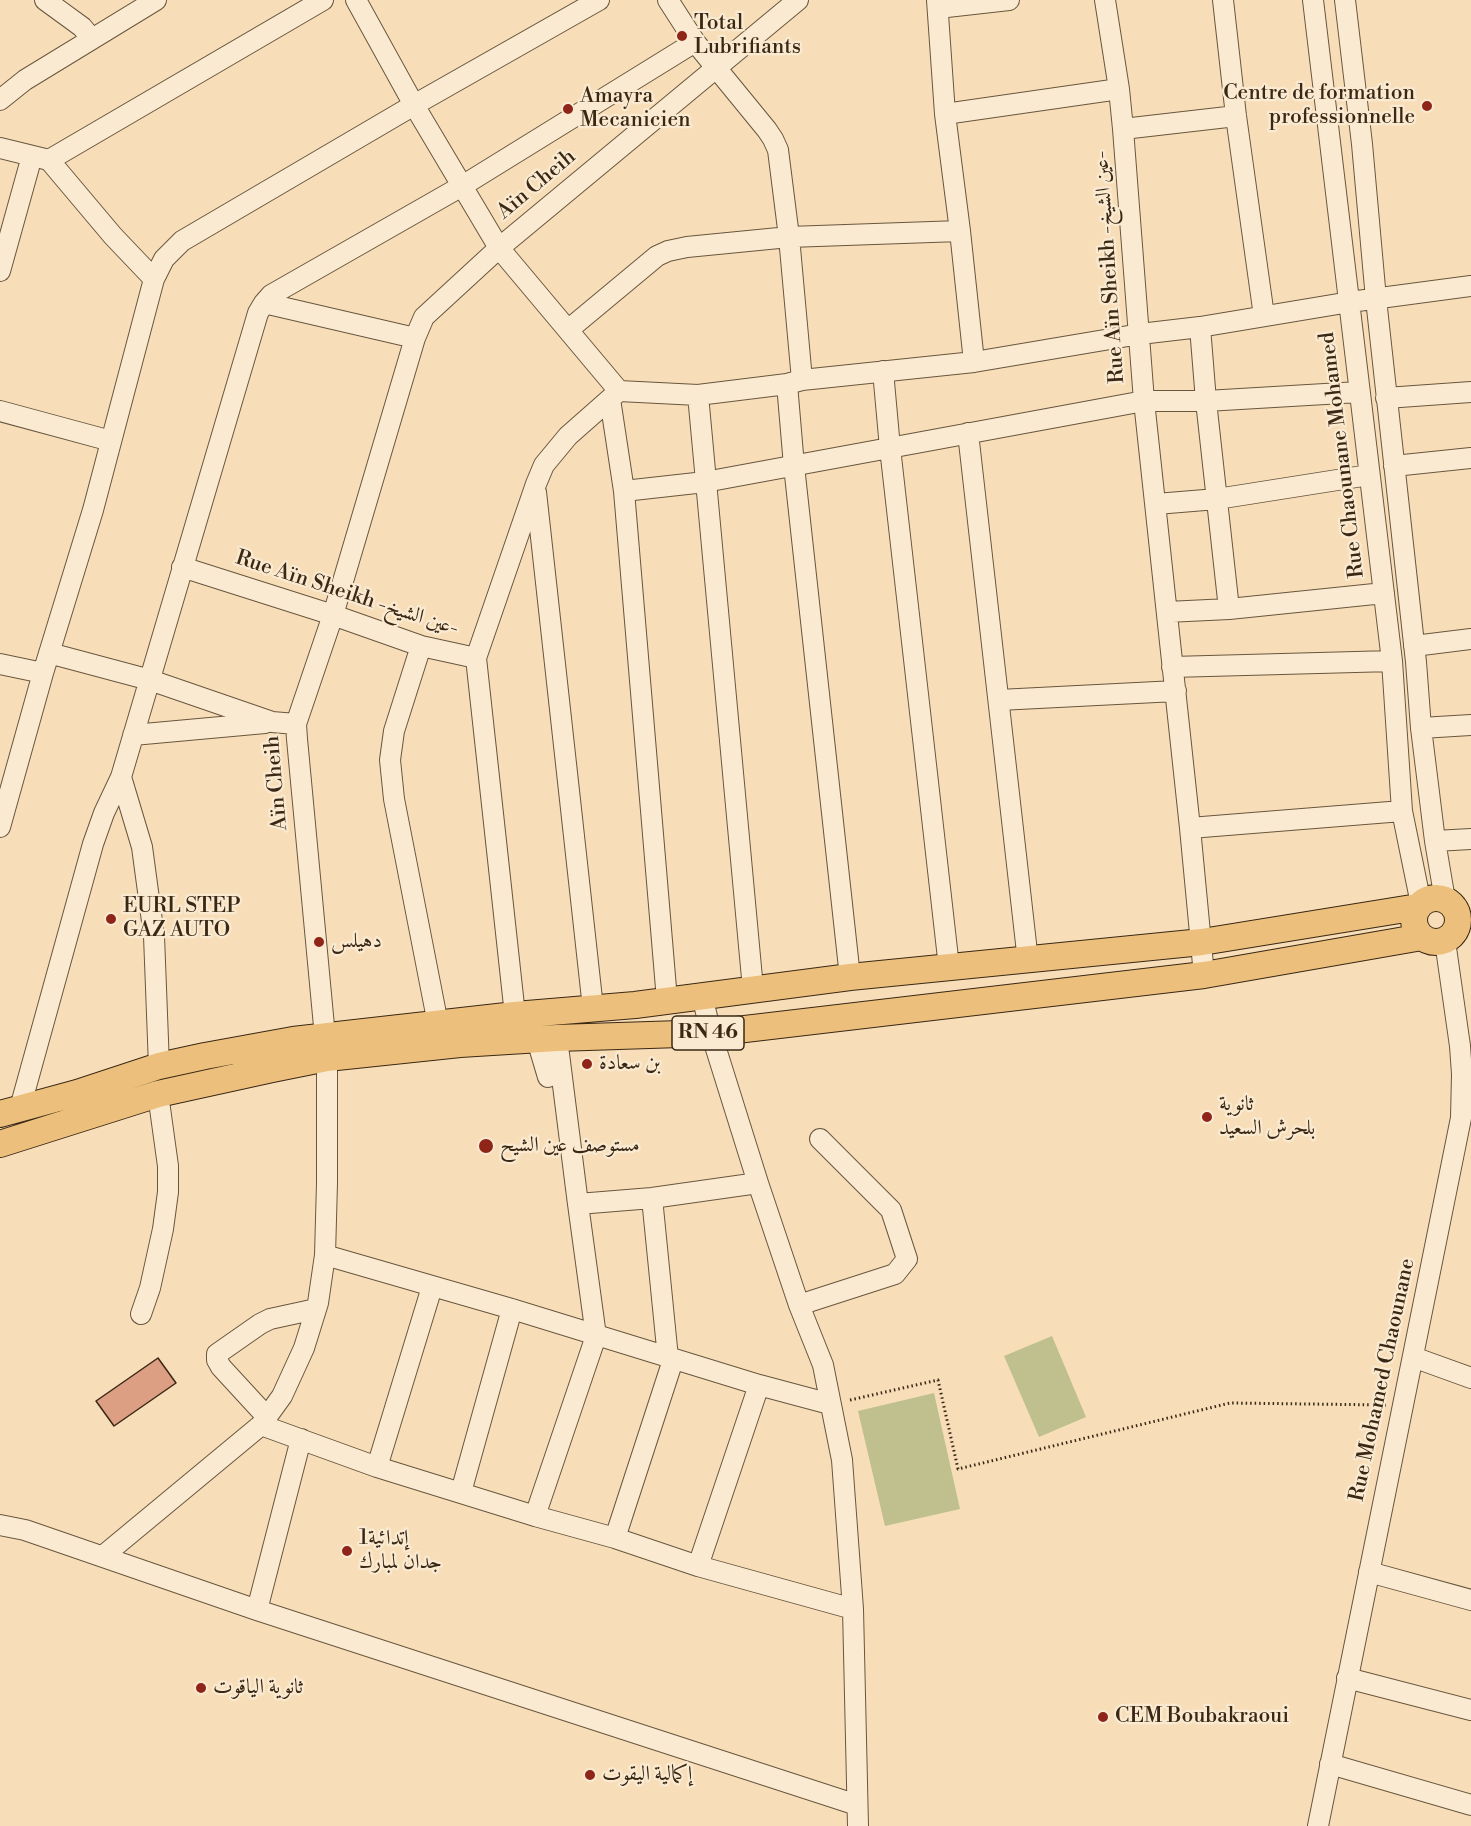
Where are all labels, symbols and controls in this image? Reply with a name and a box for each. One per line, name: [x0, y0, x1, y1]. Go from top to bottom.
place label: Total Lubrifiants: [694, 11, 801, 61]
marker: Total Lubrifiants: [675, 29, 689, 43]
place label: Centre de formation professionnelle: [1223, 81, 1415, 131]
place label: Amayra Mecanicien: [580, 84, 691, 134]
marker: Centre de formation professionnelle: [1420, 99, 1434, 113]
marker: Amayra Mecanicien: [561, 102, 575, 116]
street label: Aïn Cheih: [492, 145, 582, 225]
street label: Rue Aïn Sheikh -عين الشيخ-: [1089, 150, 1131, 384]
street label: Rue Chaounane Mohamed: [1315, 330, 1371, 580]
street label: Rue Aïn Sheikh -عين الشيخ-: [232, 546, 462, 642]
street label: Aïn Cheih: [260, 734, 294, 832]
place label: EURL STEP GAZ AUTO: [123, 894, 241, 944]
marker: EURL STEP GAZ AUTO: [104, 912, 118, 926]
place label: دهيلس: [331, 929, 382, 955]
marker: دهيلس: [312, 935, 326, 949]
road number: RN 46: [672, 1016, 744, 1050]
place label: بن سعادة: [599, 1051, 661, 1077]
marker: بن سعادة: [580, 1057, 594, 1071]
place label: ثانوية بلحرش السعيد: [1219, 1092, 1315, 1142]
marker: ثانوية بلحرش السعيد: [1200, 1110, 1214, 1124]
place label: مستوصف عين الشيح: [500, 1133, 640, 1159]
marker: مستوصف عين الشيح: [477, 1137, 495, 1155]
street label: Rue Mohamed Chaounane: [1345, 1256, 1421, 1504]
place label: 1إتدائية جدان لمبارك: [359, 1526, 442, 1576]
marker: 1إتدائية جدان لمبارك: [340, 1544, 354, 1558]
place label: ثانوية الياقوت: [213, 1675, 303, 1701]
marker: ثانوية الياقوت: [194, 1681, 208, 1695]
place label: CEM Boubakraoui: [1115, 1704, 1289, 1730]
marker: CEM Boubakraoui: [1096, 1710, 1110, 1724]
place label: إكمالية اليقوت: [602, 1762, 692, 1788]
marker: إكمالية اليقوت: [583, 1768, 597, 1782]

